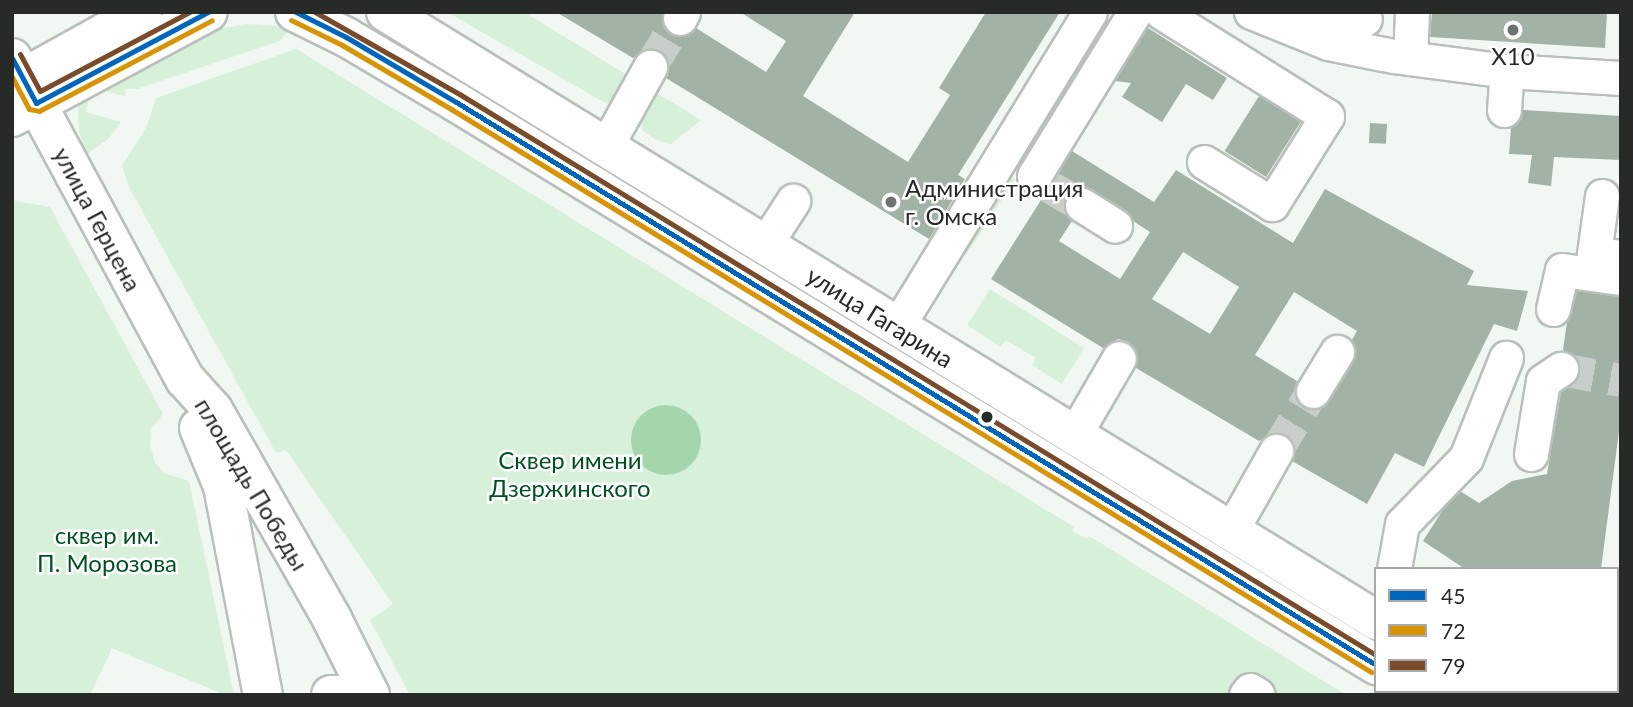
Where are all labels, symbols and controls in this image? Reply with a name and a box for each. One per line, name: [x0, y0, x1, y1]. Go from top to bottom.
marker: Х10: [1505, 22, 1521, 38]
place label: Х10: [1491, 42, 1535, 70]
street label: улица Герцена: [48, 142, 148, 296]
place label: Администрация г. Омска: [905, 174, 1083, 230]
marker: Администрация г. Омска: [883, 194, 899, 210]
street label: улица Гагарина: [801, 260, 959, 374]
street label: площадь Победы: [189, 393, 315, 575]
unlabelled marker: [980, 410, 994, 424]
park label: Сквер имени Дзержинского: [489, 446, 651, 502]
park label: сквер им. П. Морозова: [37, 521, 177, 577]
legend: [1374, 567, 1619, 693]
text: 45: [1441, 583, 1465, 608]
text: 72: [1441, 618, 1465, 643]
text: 79: [1441, 653, 1465, 678]

